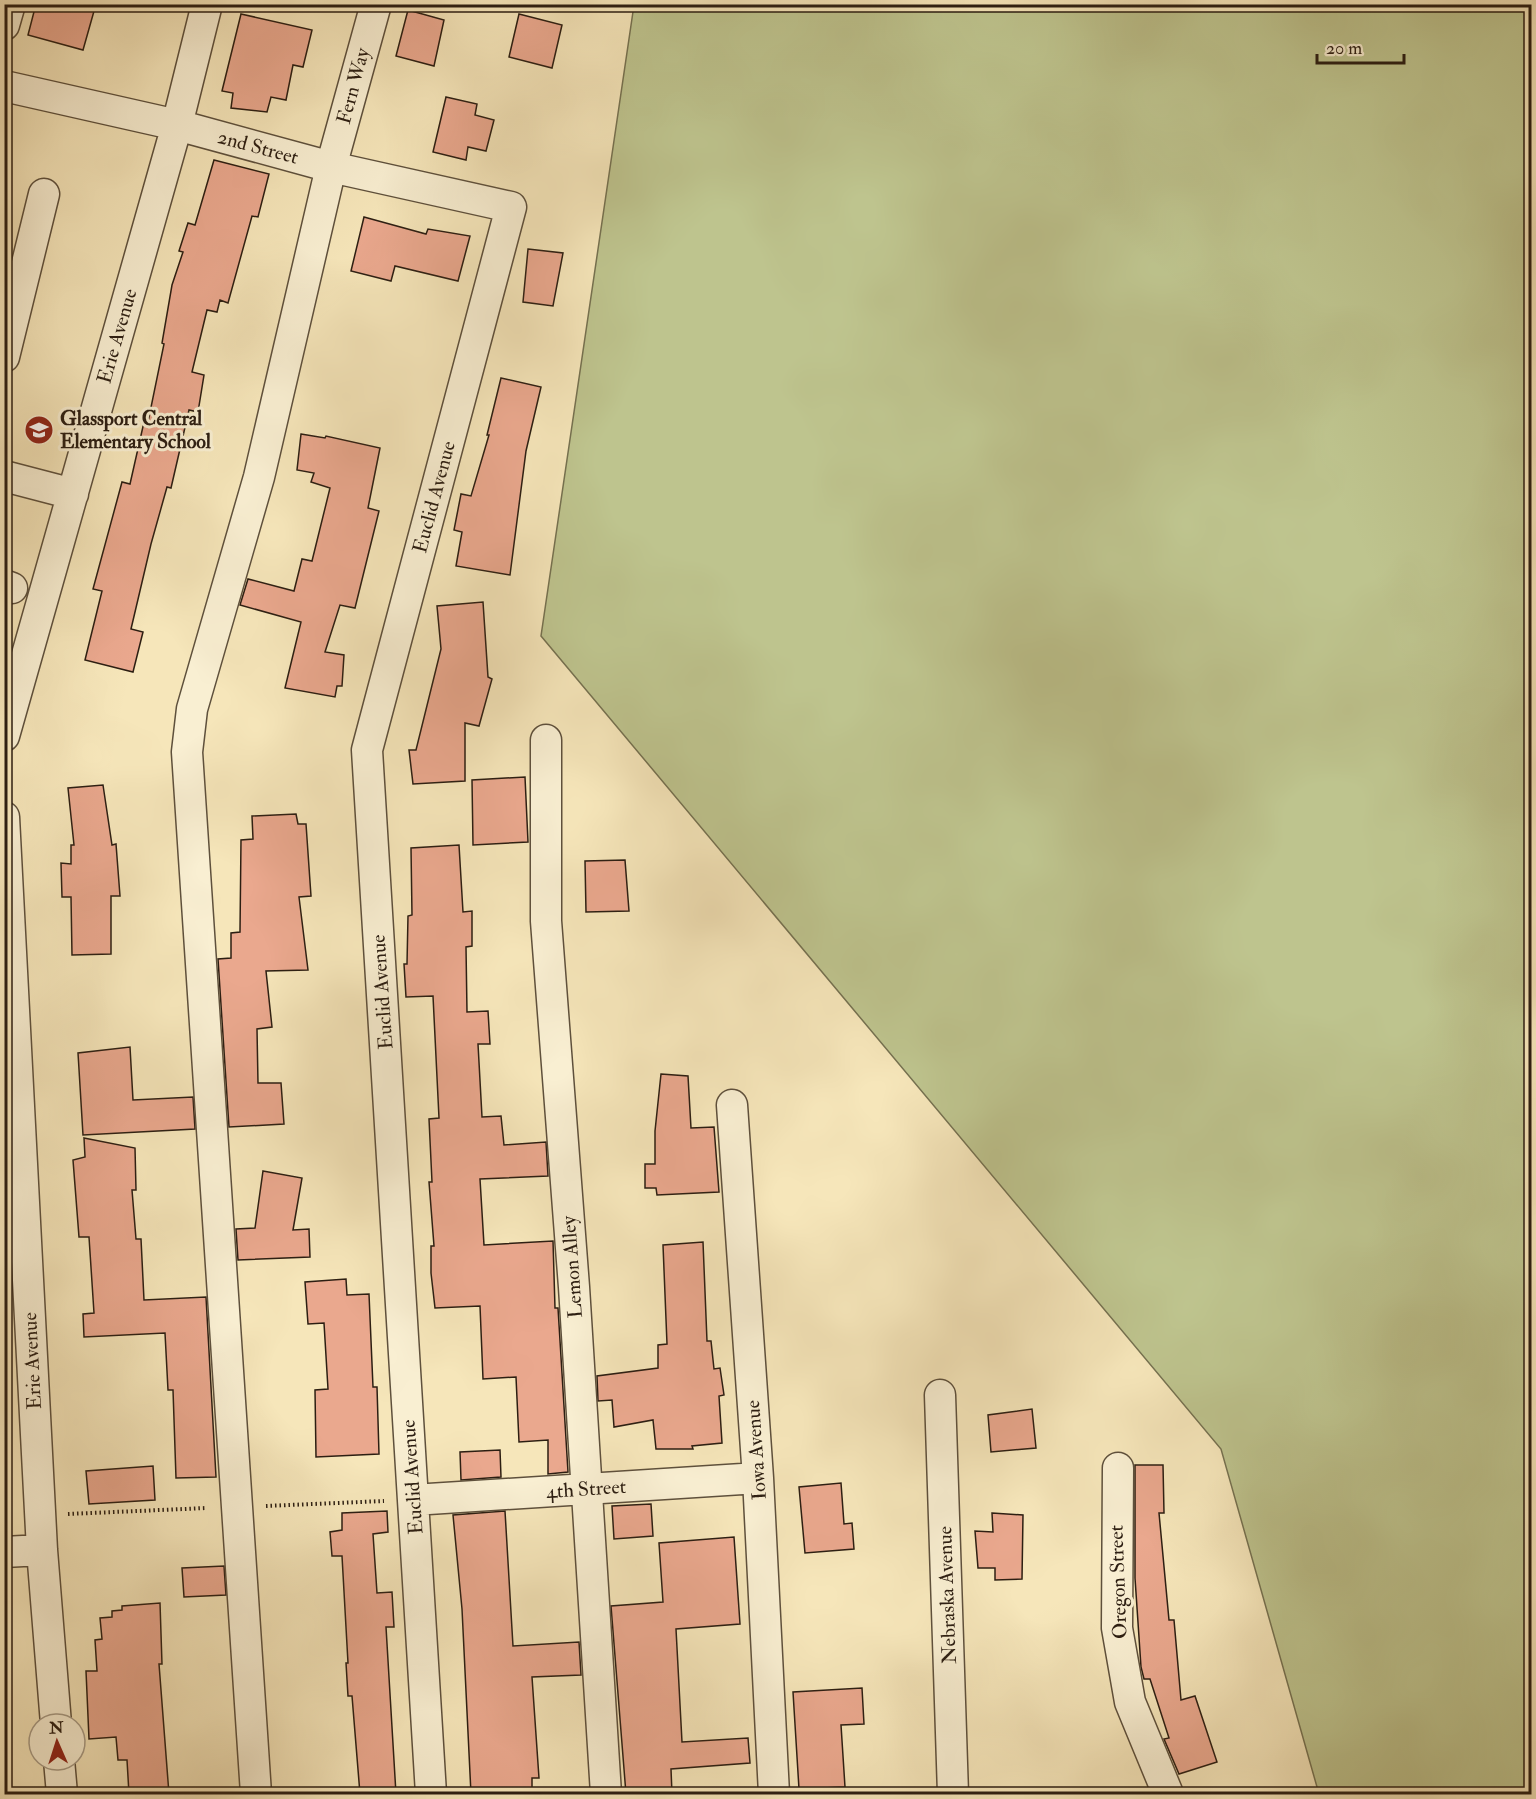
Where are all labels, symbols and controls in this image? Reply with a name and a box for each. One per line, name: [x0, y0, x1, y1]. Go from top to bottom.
scale bar: [1317, 27, 1404, 65]
text: 20 m: [1326, 37, 1362, 60]
street label: Fern Way: [331, 44, 375, 127]
street label: 2nd Street: [215, 124, 302, 170]
street label: Erie Avenue: [92, 286, 142, 386]
place label: Glassport Central Elementary School: [60, 406, 212, 455]
school or university icon: Glassport Central Elementary School: [23, 414, 55, 446]
street label: Euclid Avenue: [407, 438, 461, 556]
street label: Euclid Avenue: [366, 934, 398, 1050]
street label: Lemon Alley: [556, 1214, 588, 1319]
street label: Erie Avenue: [17, 1312, 47, 1410]
street label: Iowa Avenue: [740, 1399, 772, 1501]
street label: Euclid Avenue: [396, 1419, 428, 1535]
street label: 4th Street: [545, 1474, 627, 1504]
street label: Oregon Street: [1103, 1524, 1132, 1640]
street label: Nebraska Avenue: [932, 1526, 962, 1664]
north arrow: [27, 1712, 87, 1772]
text: N: [48, 1718, 65, 1738]

